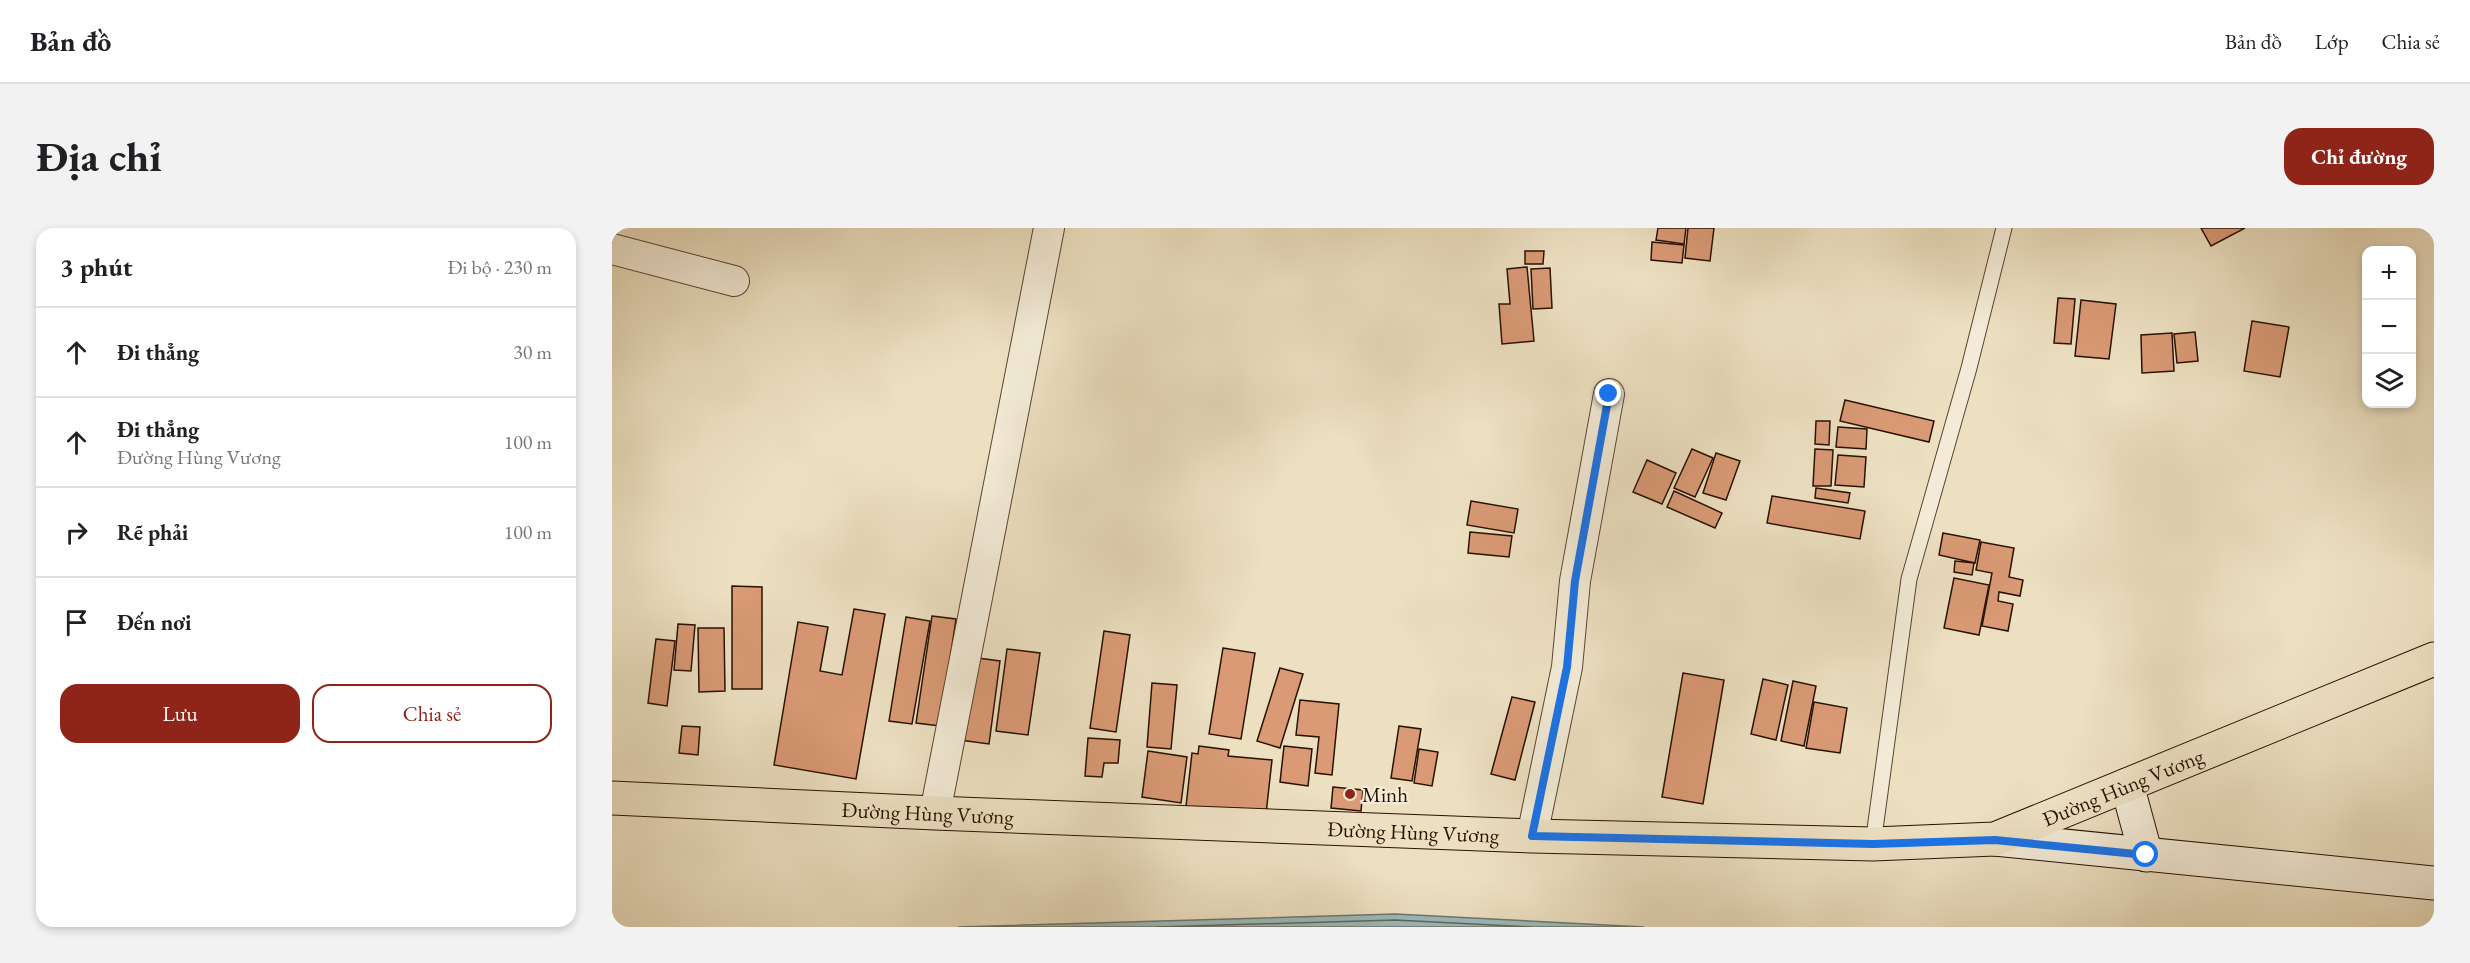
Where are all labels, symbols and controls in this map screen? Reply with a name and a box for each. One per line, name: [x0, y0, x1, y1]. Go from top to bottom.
text: Bản đồ: [30, 23, 111, 59]
text: Bản đồ: [2225, 28, 2282, 55]
text: Lớp: [2315, 28, 2349, 55]
text: Chia sẻ: [2382, 28, 2440, 55]
button: Chỉ đường: [2284, 128, 2434, 185]
text: Địa chỉ: [36, 129, 162, 184]
map controls: [2362, 246, 2416, 408]
button: +: [2362, 246, 2416, 300]
text: 3 phút: [60, 250, 132, 284]
text: Đi bộ · 230 m: [447, 254, 552, 280]
button: −: [2362, 300, 2416, 354]
icon: ahead: [60, 336, 93, 369]
text: Đi thẳng: [117, 338, 199, 367]
text: 30 m: [513, 339, 552, 365]
button: layers: [2362, 354, 2416, 408]
route end: [1595, 380, 1621, 406]
text: Đi thẳng: [117, 415, 199, 444]
icon: ahead: [60, 426, 93, 459]
text: 100 m: [504, 429, 552, 455]
text: Đường Hùng Vương: [117, 444, 281, 470]
icon: right: [60, 516, 93, 549]
text: Rẽ phải: [117, 518, 188, 547]
text: 100 m: [504, 519, 552, 545]
icon: arrive: [60, 606, 93, 639]
text: Đến nơi: [117, 608, 192, 637]
button: Lưu: [60, 684, 300, 743]
button: Chia sẻ: [312, 684, 552, 743]
street label: Đường Hùng Vương: [2038, 741, 2208, 832]
place label: Minh: [1362, 781, 1408, 808]
marker: Minh: [1343, 787, 1357, 801]
street label: Đường Hùng Vương: [841, 795, 1015, 830]
street label: Đường Hùng Vương: [1327, 815, 1501, 848]
route start: [2132, 841, 2158, 867]

